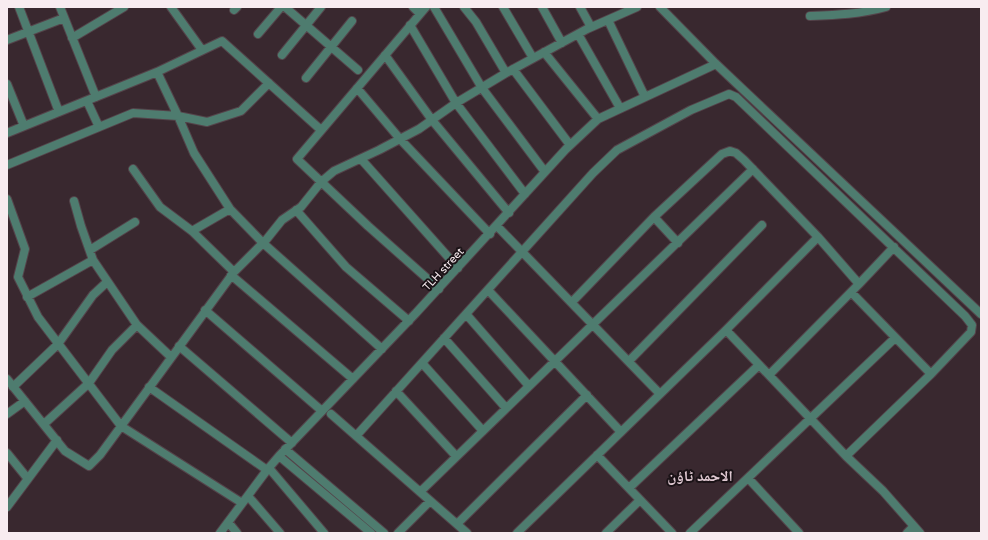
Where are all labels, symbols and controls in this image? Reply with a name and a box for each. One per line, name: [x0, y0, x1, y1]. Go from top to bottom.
street label: TLH street: [420, 245, 467, 294]
district label: الاحمد ٹاؤن: [667, 467, 733, 485]

